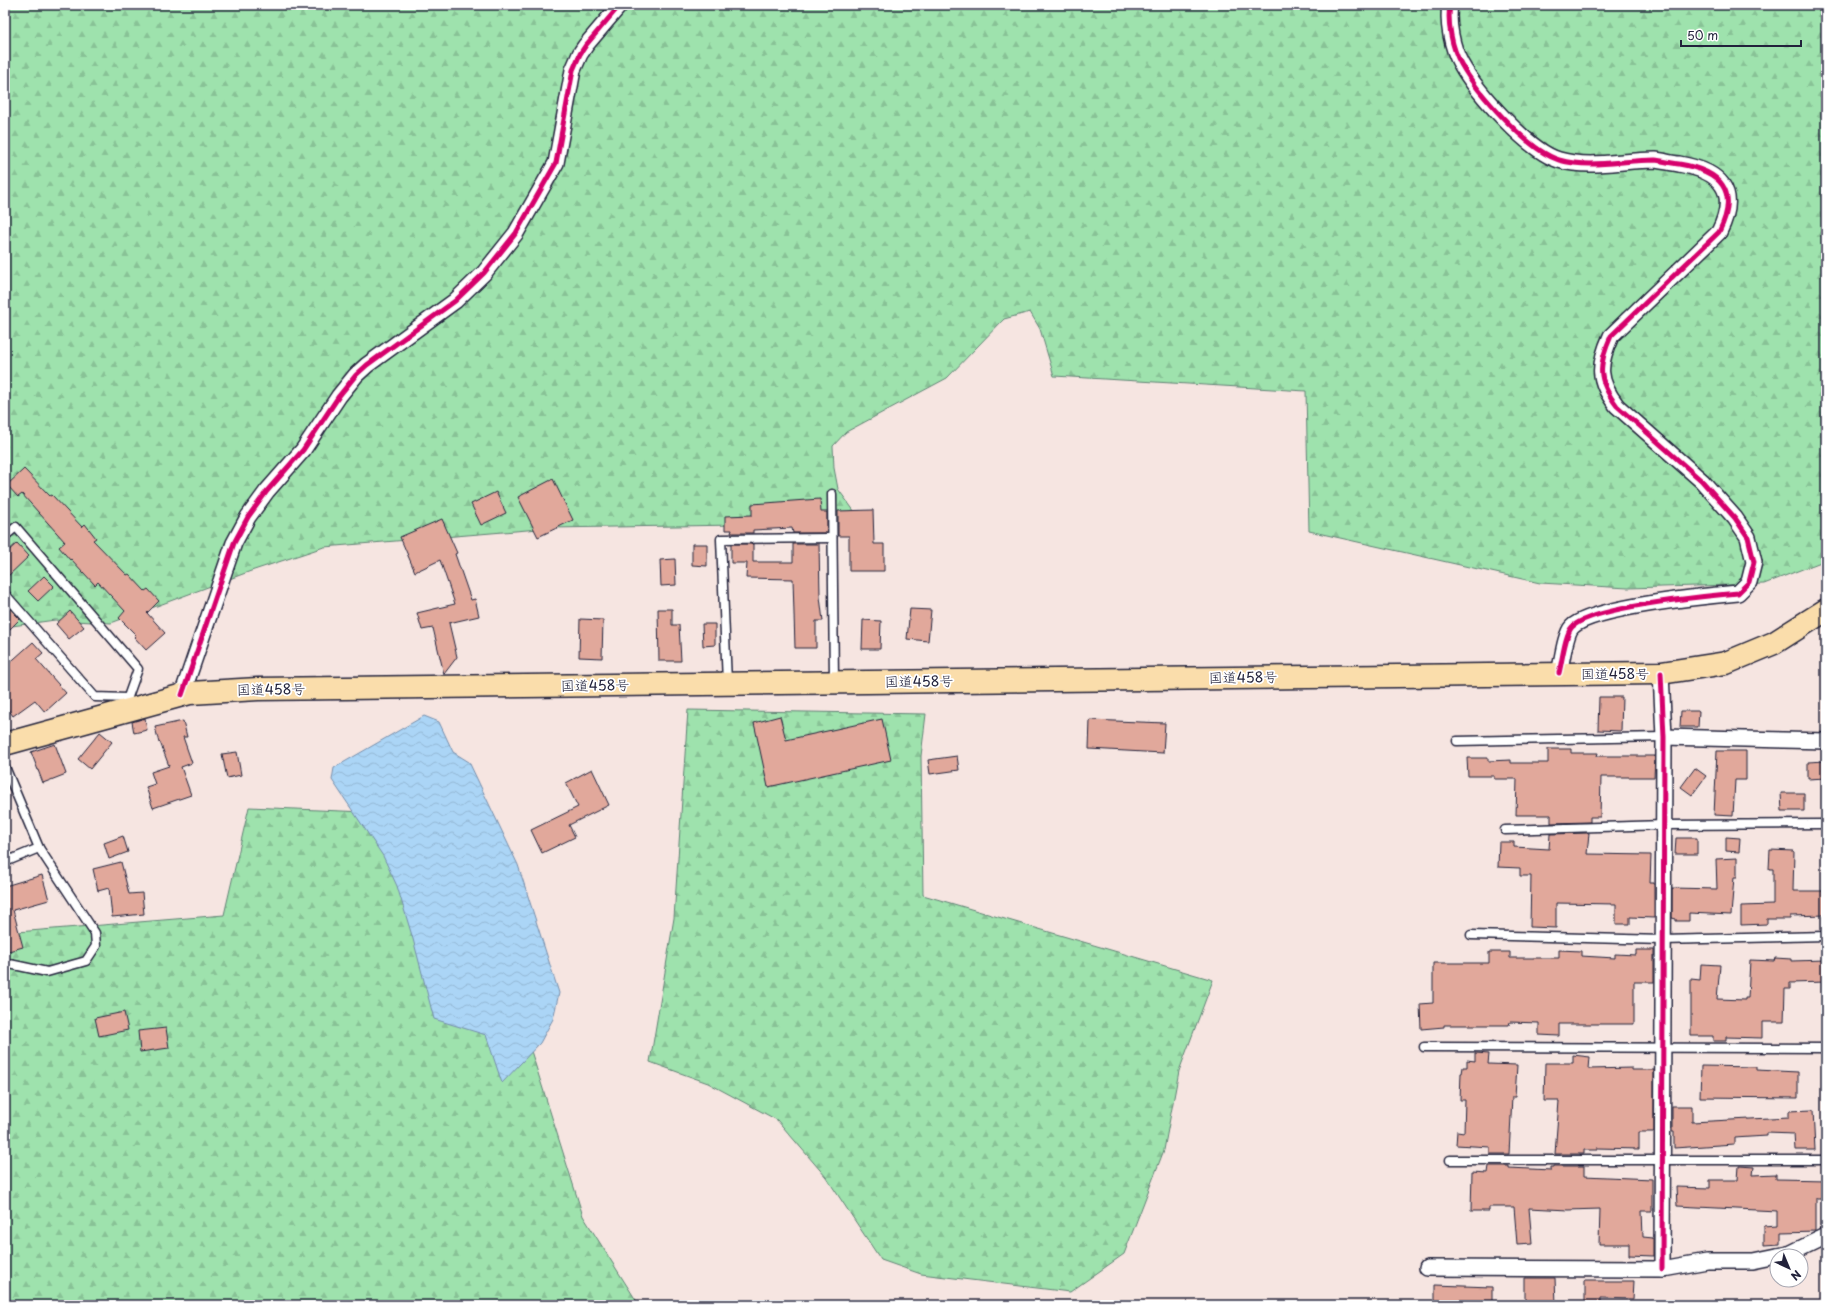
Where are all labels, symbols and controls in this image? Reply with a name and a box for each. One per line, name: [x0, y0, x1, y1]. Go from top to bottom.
scale bar: [1681, 22, 1801, 48]
text: 50 m: [1687, 26, 1718, 44]
street label: 国道458号: [1581, 663, 1649, 684]
street label: 国道458号: [1209, 666, 1277, 688]
street label: 国道458号: [885, 670, 953, 692]
street label: 国道458号: [561, 674, 629, 696]
street label: 国道458号: [237, 678, 305, 700]
north arrow: [1769, 1248, 1809, 1288]
text: N: [1787, 1266, 1805, 1285]

